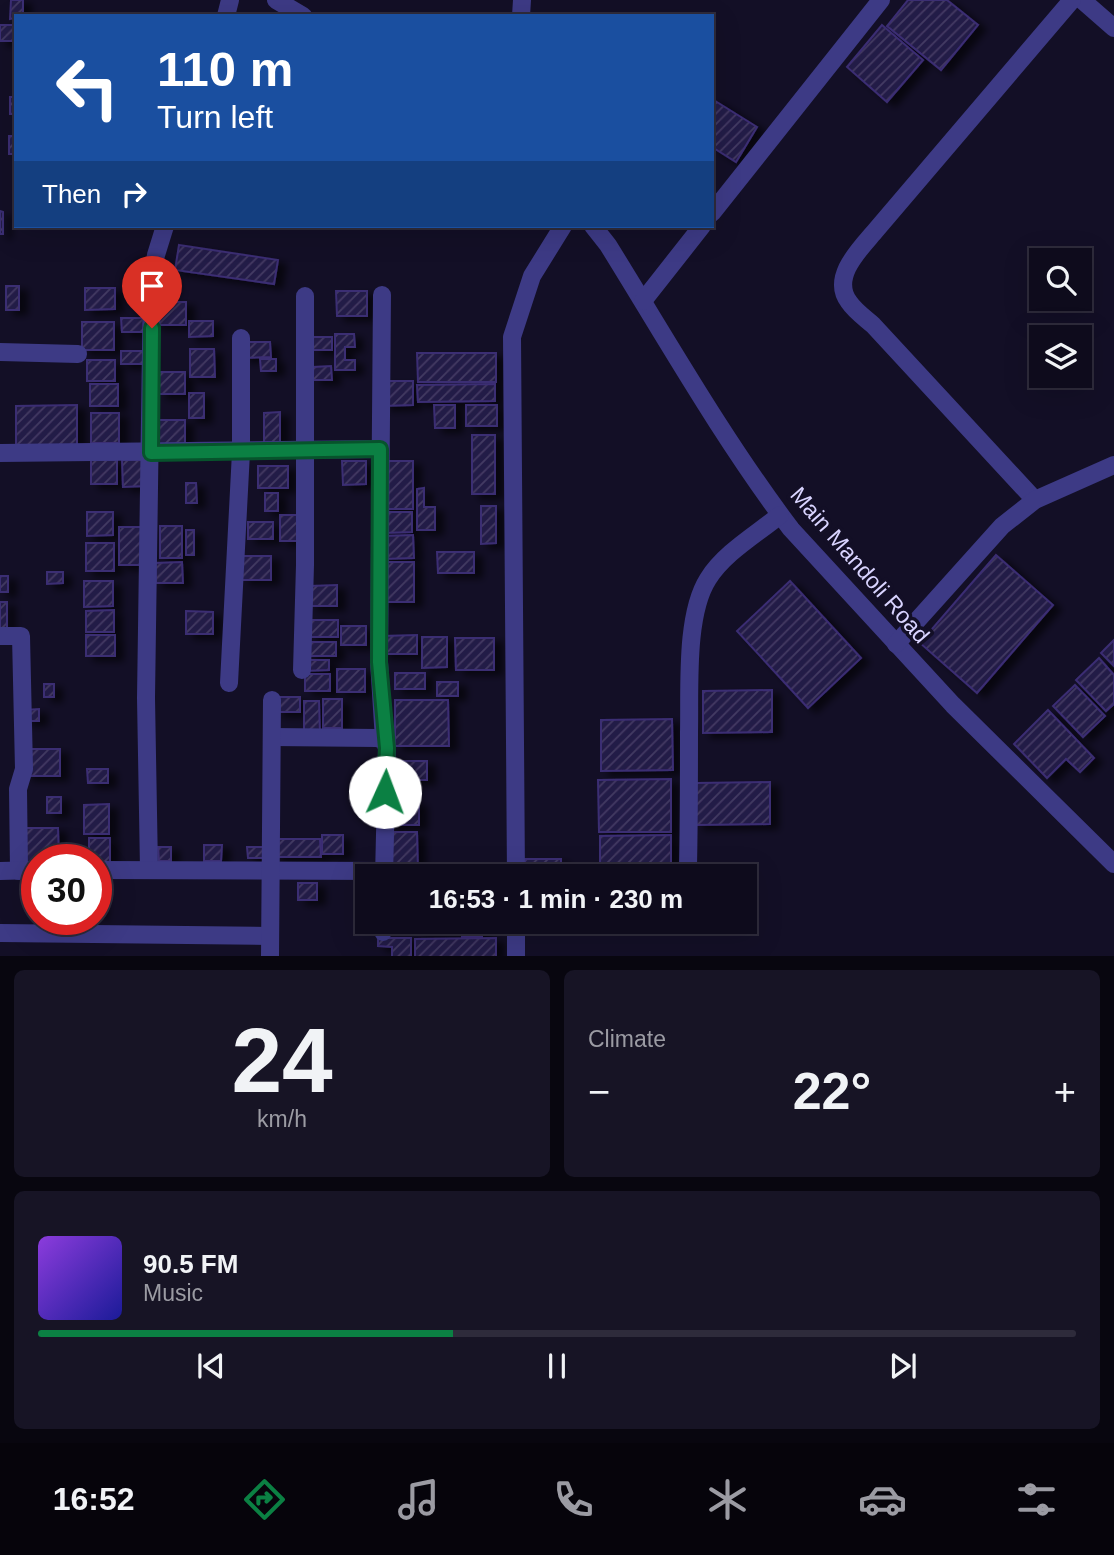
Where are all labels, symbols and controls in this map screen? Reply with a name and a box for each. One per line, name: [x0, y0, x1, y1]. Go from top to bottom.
icon: left: [42, 42, 133, 133]
text: 110 m: [157, 42, 293, 96]
text: Turn left: [157, 99, 273, 135]
icon: right: [115, 175, 153, 213]
text: Then: [42, 179, 101, 209]
map controls: [1029, 248, 1092, 388]
button: search: [1029, 248, 1092, 311]
pin: [122, 256, 182, 328]
icon: arrive: [133, 267, 171, 305]
button: layers: [1029, 325, 1092, 388]
street label: Main Mandoli Road: [785, 482, 935, 648]
position arrow: [348, 755, 422, 829]
speed limit sign: 30: [21, 844, 112, 935]
text: 16:53 · 1 min · 230 m: [429, 884, 683, 914]
text: 24: [231, 1010, 333, 1111]
text: Climate: [588, 1026, 666, 1052]
text: 22°: [793, 1062, 871, 1120]
text: −: [588, 1071, 610, 1113]
text: +: [1054, 1071, 1076, 1113]
text: km/h: [257, 1106, 307, 1132]
text: 90.5 FM: [143, 1249, 238, 1279]
text: Music: [143, 1280, 203, 1306]
icon: previous: [192, 1347, 230, 1385]
icon: pause: [538, 1347, 576, 1385]
icon: next: [884, 1347, 922, 1385]
icon: directions: [240, 1475, 289, 1524]
icon: music: [394, 1475, 443, 1524]
icon: phone: [549, 1475, 598, 1524]
icon: climate: [703, 1475, 752, 1524]
icon: car: [858, 1475, 907, 1524]
icon: filters: [1012, 1475, 1061, 1524]
text: 16:52: [53, 1481, 135, 1517]

